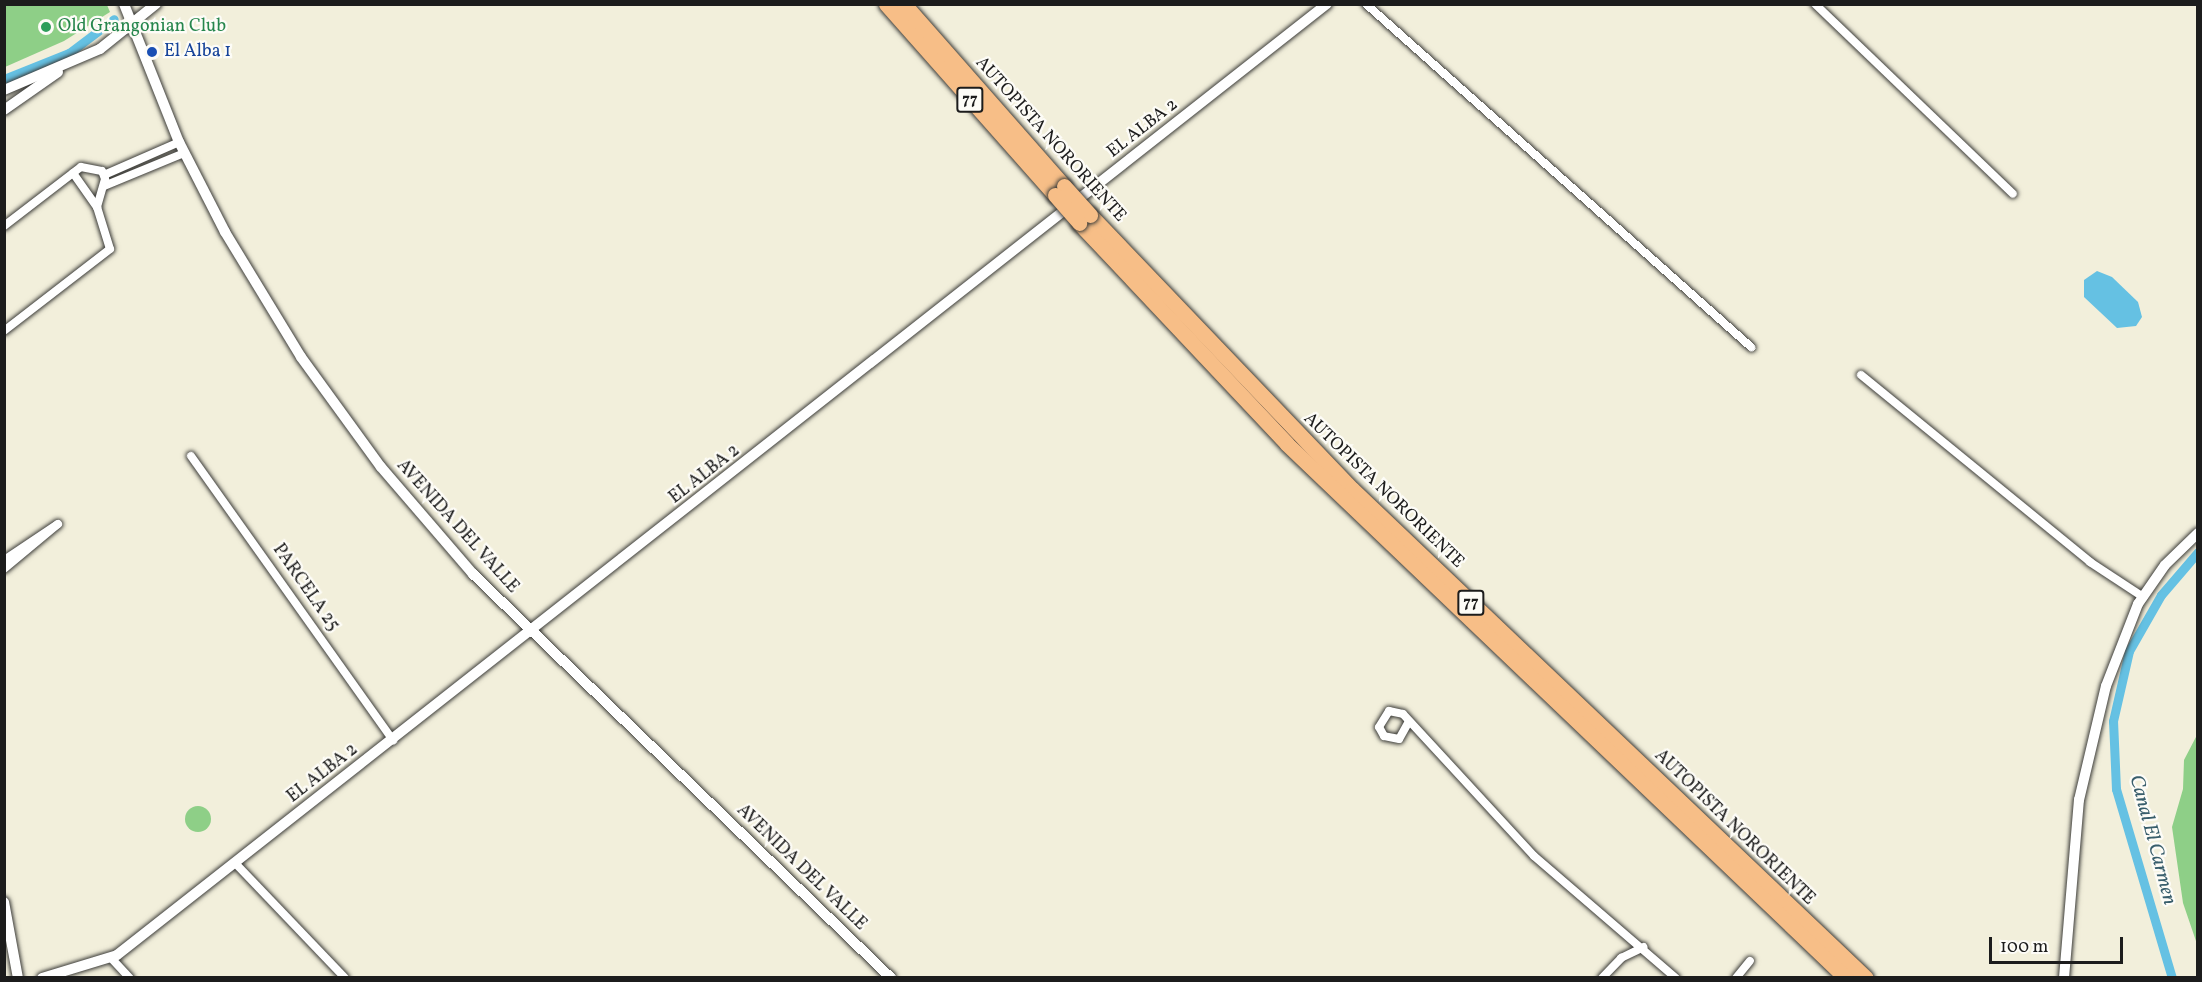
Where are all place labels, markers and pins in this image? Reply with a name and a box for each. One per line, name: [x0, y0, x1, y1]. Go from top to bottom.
place label: Old Grangonian Club: [58, 16, 226, 38]
marker: Old Grangonian Club: [39, 20, 53, 34]
place label: El Alba 1: [164, 41, 231, 63]
marker: El Alba 1: [145, 45, 159, 59]

